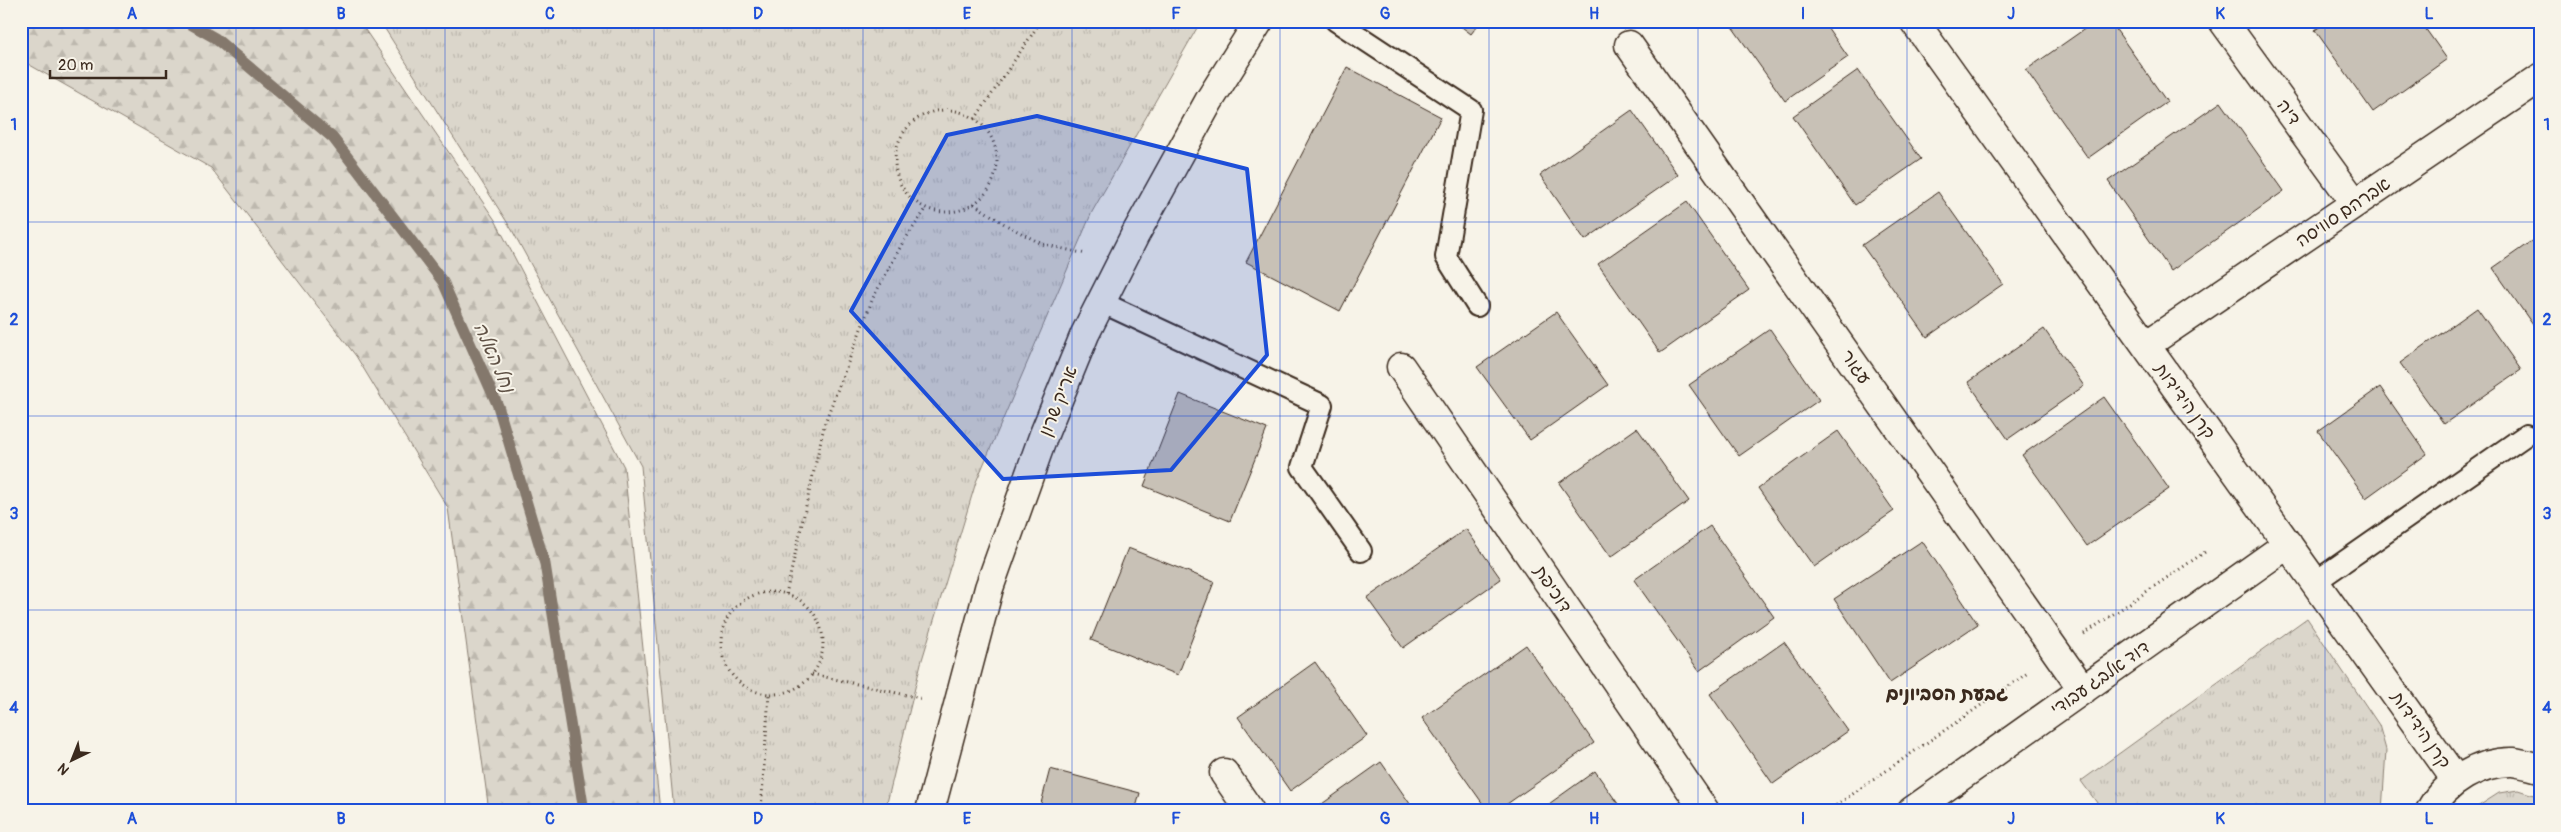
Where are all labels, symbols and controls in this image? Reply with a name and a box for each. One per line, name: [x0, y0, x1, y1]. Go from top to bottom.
text: A: [127, 4, 138, 24]
text: B: [336, 4, 346, 24]
text: C: [545, 4, 555, 24]
text: D: [753, 4, 763, 24]
text: E: [963, 4, 972, 24]
text: F: [1171, 4, 1181, 24]
text: G: [1380, 4, 1391, 24]
text: H: [1589, 4, 1599, 24]
text: I: [1801, 4, 1805, 24]
text: J: [2007, 4, 2015, 24]
text: K: [2215, 4, 2225, 24]
text: L: [2424, 4, 2434, 24]
scale bar: [50, 48, 166, 80]
text: 20 m: [58, 56, 93, 75]
street label: דיה: [2272, 95, 2306, 130]
text: 1: [11, 115, 17, 135]
text: 1: [2544, 115, 2550, 135]
street label: אברהם סוויסה: [2292, 172, 2395, 252]
text: 2: [10, 310, 19, 330]
text: 2: [2543, 310, 2552, 330]
water label: נחל האלה: [468, 319, 521, 398]
street label: עגור: [1836, 346, 1876, 389]
street label: קרן הידידות: [2148, 358, 2220, 444]
street label: אריק שרון: [1034, 363, 1083, 440]
text: 3: [10, 504, 19, 524]
text: 3: [2543, 504, 2552, 524]
street label: דוכיפת: [1528, 561, 1577, 617]
street label: דוד אלבג עבודי: [2046, 636, 2154, 721]
district label: גבעת הסביונים: [1886, 682, 2008, 706]
street label: קרן הידידות: [2385, 686, 2456, 773]
text: 4: [9, 698, 19, 718]
text: 4: [2542, 698, 2552, 718]
north arrow: [48, 734, 98, 784]
text: N: [54, 760, 73, 779]
text: A: [127, 809, 138, 829]
text: B: [336, 809, 346, 829]
text: C: [545, 809, 555, 829]
text: D: [753, 809, 763, 829]
text: E: [963, 809, 972, 829]
text: F: [1171, 809, 1181, 829]
text: G: [1380, 809, 1391, 829]
text: H: [1589, 809, 1599, 829]
text: I: [1801, 809, 1805, 829]
text: J: [2007, 809, 2015, 829]
text: K: [2215, 809, 2225, 829]
text: L: [2424, 809, 2434, 829]

